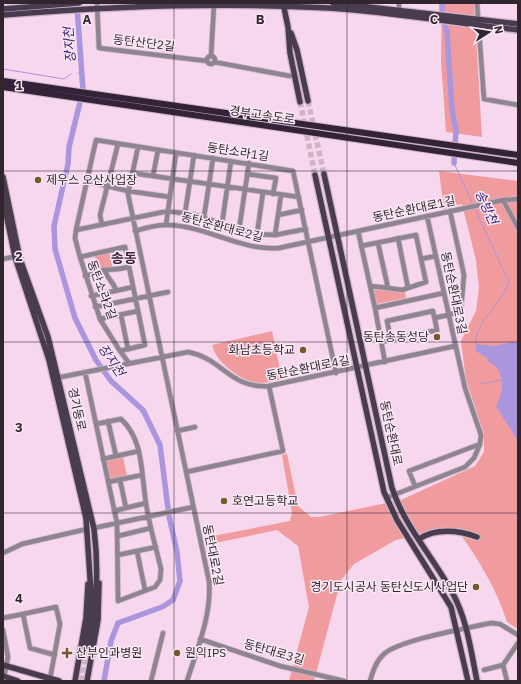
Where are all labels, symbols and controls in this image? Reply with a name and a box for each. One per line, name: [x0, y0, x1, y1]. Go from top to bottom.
text: A: [83, 11, 92, 28]
text: B: [256, 11, 265, 28]
text: C: [430, 11, 439, 28]
north arrow: [469, 12, 509, 52]
water label: 장지천: [60, 25, 79, 63]
text: N: [491, 25, 506, 35]
street label: 동탄산단2길: [112, 31, 176, 54]
text: 1: [15, 77, 23, 94]
street label: 경부고속도로: [228, 102, 296, 127]
street label: 동탄소라1길: [206, 139, 270, 164]
place label: 제우스 오산사업장: [46, 172, 137, 187]
marker: 제우스 오산사업장: [33, 175, 43, 185]
water label: 송방천: [471, 187, 502, 228]
street label: 동탄순환대로1길: [371, 192, 457, 225]
street label: 동탄순환대로2길: [179, 208, 265, 245]
text: 2: [15, 248, 23, 265]
district label: 송동: [111, 249, 137, 267]
street label: 동탄순환대로3길: [438, 250, 471, 336]
street label: 동탄소라2길: [85, 258, 120, 322]
place label: 동탄송동성당: [363, 329, 429, 344]
marker: 동탄송동성당: [432, 332, 442, 342]
water label: 장지천: [95, 341, 129, 381]
place label: 화남초등학교: [229, 342, 295, 357]
marker: 화남초등학교: [298, 345, 308, 355]
street label: 동탄순환대로4길: [265, 352, 351, 383]
street label: 경기동로: [65, 386, 90, 432]
street label: 동탄순환대로: [377, 399, 406, 467]
text: 3: [15, 419, 23, 436]
place label: 호연고등학교: [232, 493, 298, 508]
marker: 호연고등학교: [219, 496, 229, 506]
street label: 동탄대로2길: [200, 523, 227, 587]
place label: 경기도시공사 동탄신도시사업단: [311, 579, 468, 594]
marker: 경기도시공사 동탄신도시사업단: [471, 582, 481, 592]
text: 4: [15, 590, 23, 607]
street label: 동탄대로3길: [242, 636, 306, 667]
place label: 산부인과병원: [76, 645, 142, 660]
place label: 원익IPS: [185, 645, 226, 660]
marker: 산부인과병원: [61, 647, 73, 659]
marker: 원익IPS: [172, 648, 182, 658]

